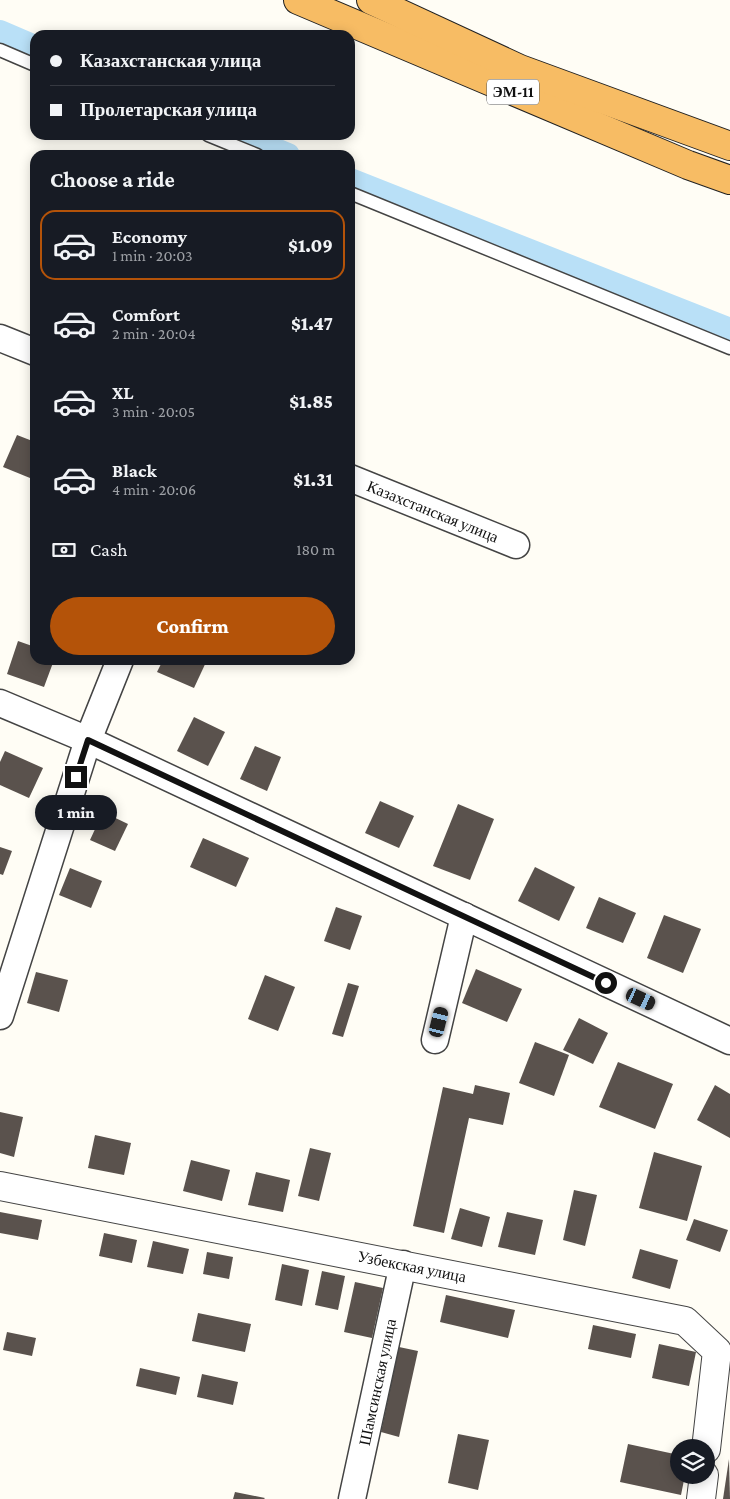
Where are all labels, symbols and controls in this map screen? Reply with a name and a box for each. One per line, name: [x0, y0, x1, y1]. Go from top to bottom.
text: Казахстанская улица: [80, 50, 261, 71]
road number: ЭМ-11: [487, 80, 539, 104]
text: Пролетарская улица: [80, 99, 257, 120]
text: Choose a ride: [50, 167, 175, 192]
icon: car: [52, 223, 97, 268]
text: Economy: [112, 226, 187, 247]
text: $1.09: [288, 235, 333, 256]
text: 1 min · 20:03: [112, 247, 193, 264]
icon: car: [52, 301, 97, 346]
text: Comfort: [112, 304, 180, 325]
text: $1.47: [291, 313, 333, 334]
text: 2 min · 20:04: [112, 325, 196, 342]
icon: car: [52, 379, 97, 424]
text: XL: [112, 382, 134, 403]
text: $1.85: [289, 391, 333, 412]
text: 3 min · 20:05: [112, 403, 195, 420]
icon: car: [52, 457, 97, 502]
text: Black: [112, 460, 157, 481]
text: $1.31: [293, 469, 333, 490]
street label: Казахстанская улица: [364, 477, 501, 547]
text: 4 min · 20:06: [112, 481, 196, 498]
icon: cash: [50, 536, 78, 564]
text: Cash: [90, 539, 128, 560]
text: 180 m: [296, 541, 335, 558]
button: Confirm: [50, 597, 335, 655]
route end: [65, 766, 87, 788]
callout: 1 min: [35, 794, 117, 830]
text: 1 min: [57, 804, 95, 821]
route start: [595, 972, 617, 994]
car: [624, 986, 657, 1012]
car: [428, 1006, 449, 1038]
street label: Узбекская улица: [356, 1248, 468, 1286]
street label: Шамсинская улица: [356, 1317, 400, 1447]
map controls: [670, 1439, 715, 1484]
button: layers: [670, 1439, 715, 1484]

